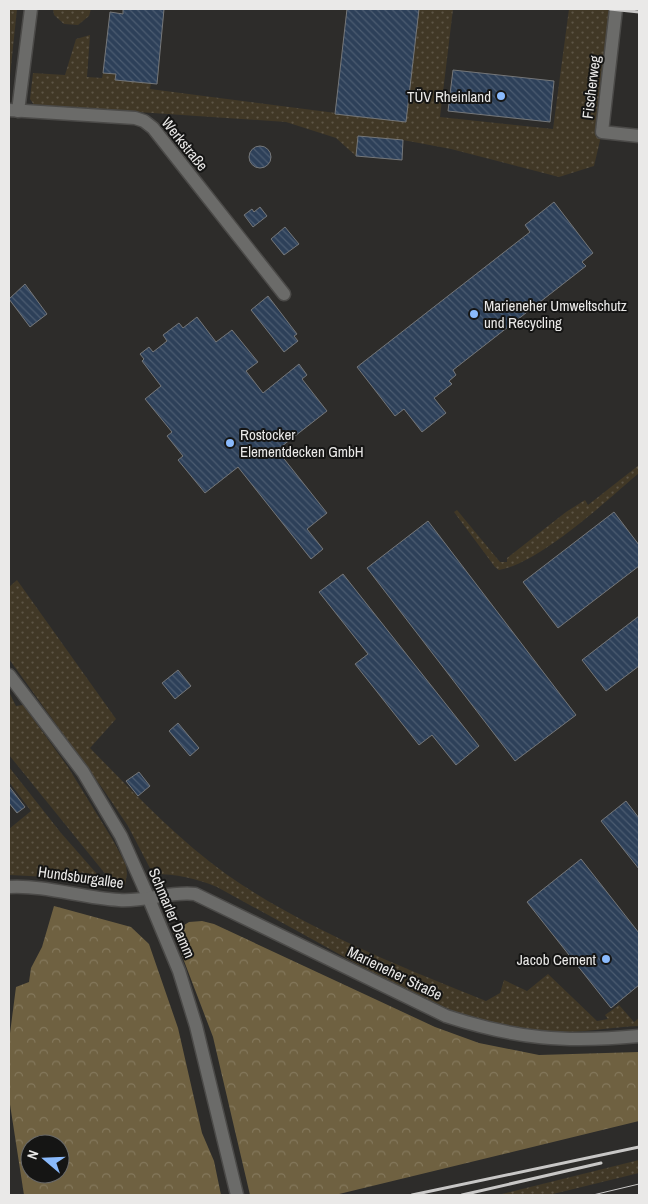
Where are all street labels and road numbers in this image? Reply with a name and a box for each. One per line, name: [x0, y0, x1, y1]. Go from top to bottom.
street label: Fischerweg: [577, 54, 605, 120]
street label: Werkstraße: [157, 113, 213, 175]
street label: Hundsburgallee: [37, 861, 125, 893]
street label: Schmarler Damm: [144, 865, 200, 961]
street label: Marieneher Straße: [344, 941, 446, 1005]

